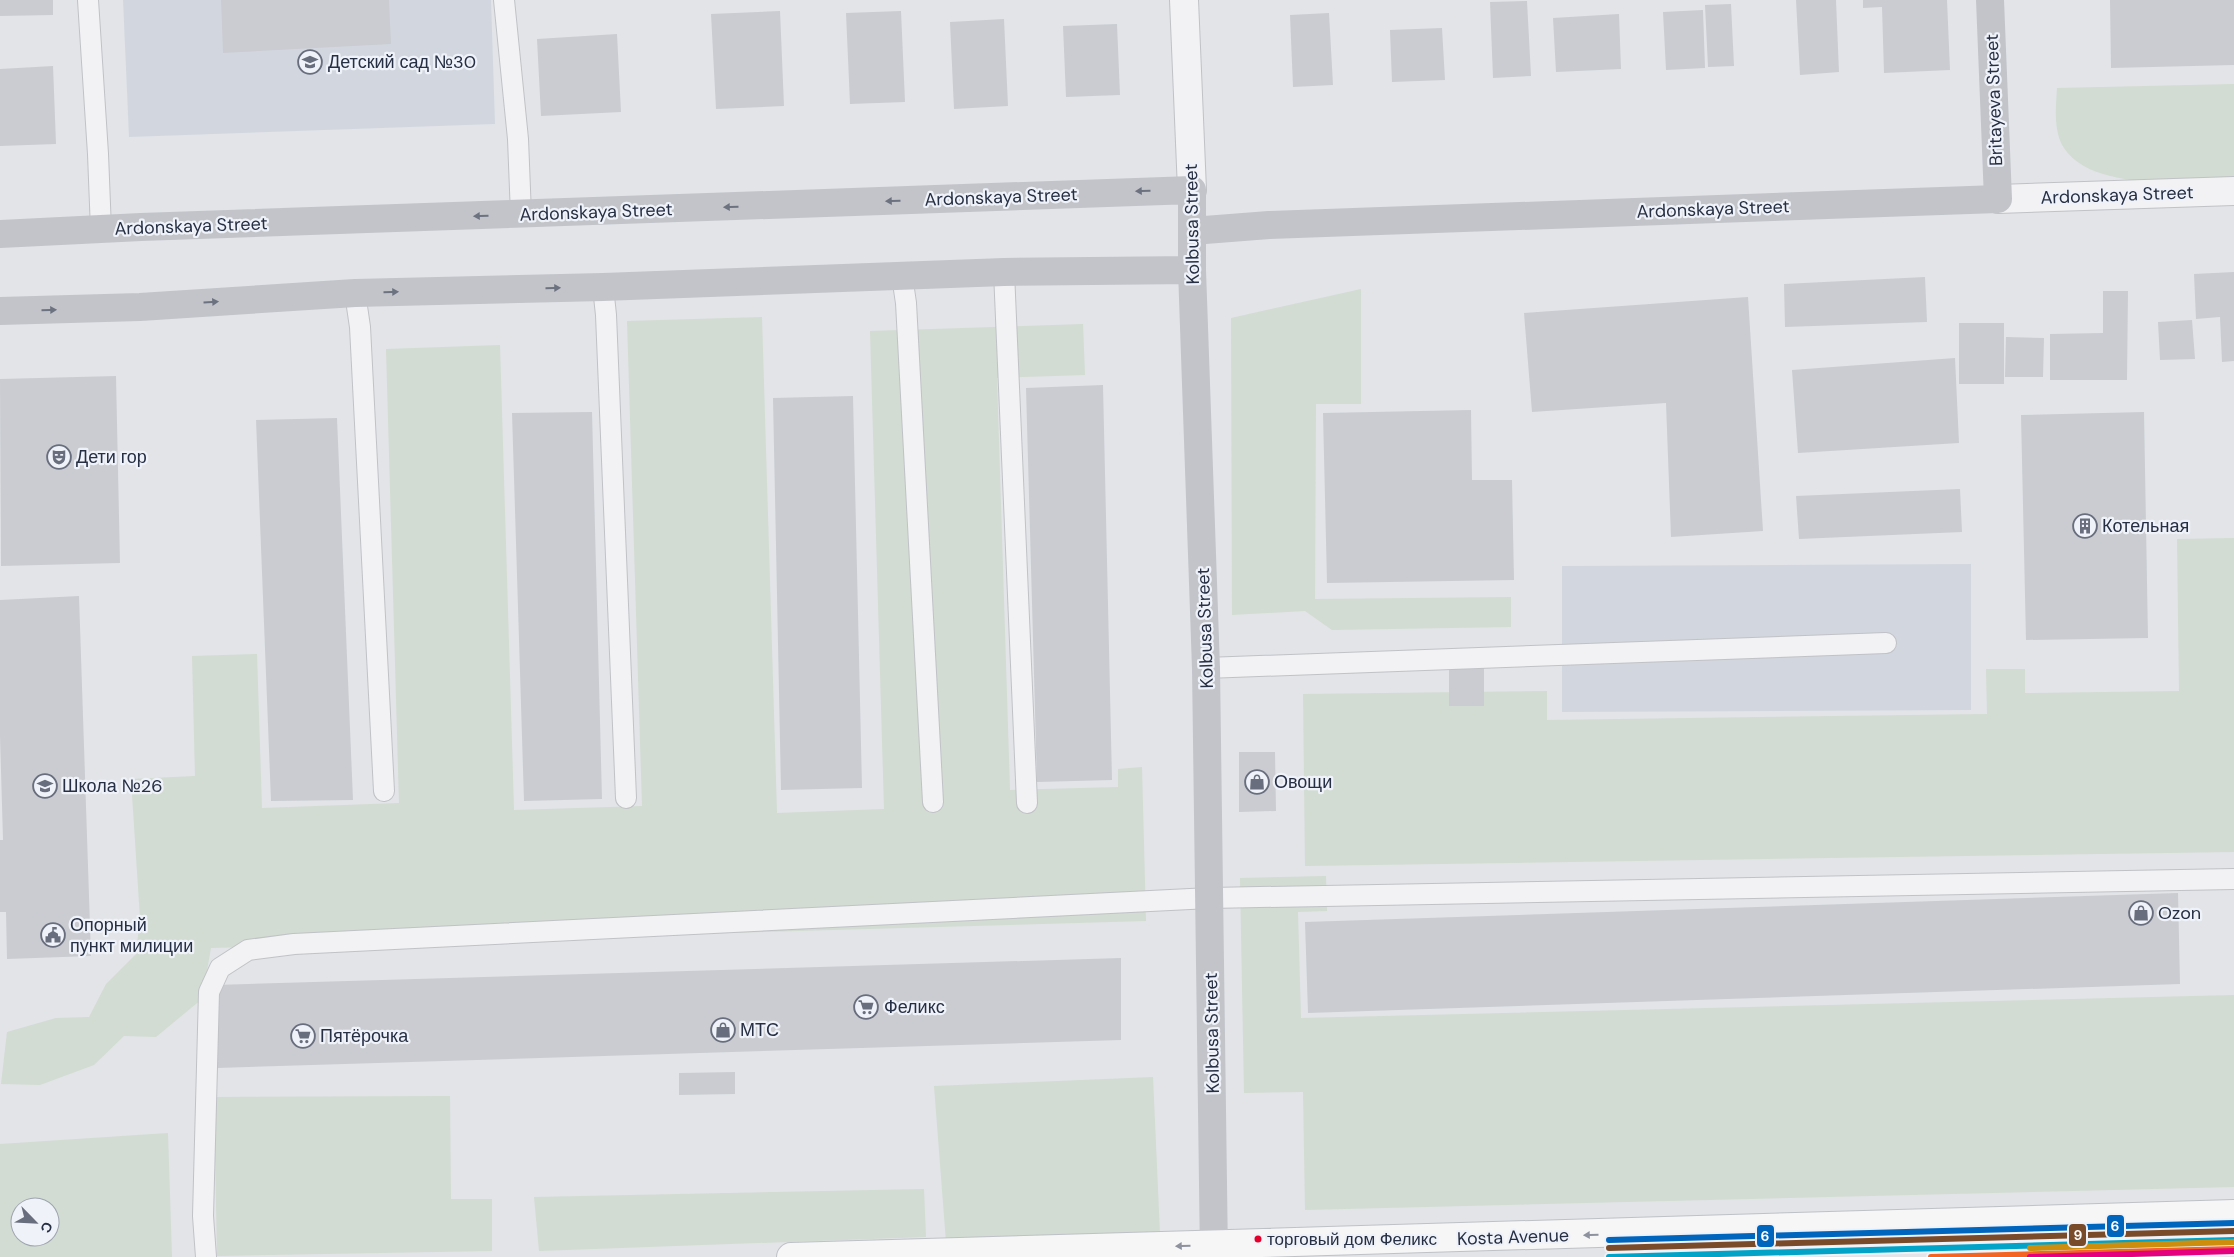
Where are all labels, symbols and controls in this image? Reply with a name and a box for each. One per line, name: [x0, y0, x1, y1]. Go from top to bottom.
street label: Britayeva Street: [1980, 34, 2008, 166]
school or university icon: Детский сад №30: [297, 49, 323, 75]
place label: Детский сад №30: [328, 50, 476, 74]
street label: Kolbusa Street: [1179, 163, 1205, 285]
street label: Ardonskaya Street: [2040, 180, 2194, 210]
street label: Ardonskaya Street: [924, 182, 1078, 212]
one-way arrow: [1135, 188, 1151, 196]
street label: Ardonskaya Street: [1636, 194, 1790, 224]
street label: Ardonskaya Street: [519, 197, 673, 227]
one-way arrow: [885, 197, 901, 205]
one-way arrow: [723, 203, 739, 211]
street label: Ardonskaya Street: [114, 211, 268, 241]
one-way arrow: [473, 213, 489, 221]
one-way arrow: [545, 284, 561, 292]
one-way arrow: [383, 288, 399, 296]
one-way arrow: [203, 298, 219, 306]
one-way arrow: [41, 306, 57, 314]
theatre icon: Дети гор: [46, 444, 72, 470]
place label: Дети гор: [76, 445, 147, 469]
building icon: Котельная: [2072, 513, 2098, 539]
place label: Котельная: [2102, 514, 2189, 538]
street label: Kolbusa Street: [1191, 567, 1219, 689]
shop icon: Овощи: [1244, 769, 1270, 795]
place label: Овощи: [1274, 770, 1332, 794]
school or university icon: Школа №26: [32, 773, 58, 799]
place label: Школа №26: [62, 774, 162, 798]
shop icon: Ozon: [2128, 900, 2154, 926]
place label: Ozon: [2158, 901, 2201, 925]
place label: Опорный пункт милиции: [70, 913, 193, 958]
public building icon: Опорный пункт милиции: [40, 922, 66, 948]
street label: Kolbusa Street: [1199, 972, 1225, 1094]
supermarket icon: Феликс: [853, 994, 879, 1020]
place label: Феликс: [884, 995, 945, 1019]
shop icon: МТС: [710, 1017, 736, 1043]
place label: МТС: [740, 1018, 779, 1042]
supermarket icon: Пятёрочка: [290, 1023, 316, 1049]
place label: Пятёрочка: [320, 1024, 409, 1048]
north arrow: [10, 1197, 60, 1247]
line badge: 6: [2106, 1214, 2125, 1238]
text: 6: [2111, 1217, 2120, 1235]
text: С: [37, 1219, 57, 1236]
street label: Kosta Avenue: [1457, 1223, 1569, 1251]
line badge: 9: [2068, 1223, 2087, 1247]
line badge: 6: [1756, 1224, 1775, 1248]
text: 9: [2074, 1226, 2083, 1244]
text: 6: [1761, 1227, 1770, 1245]
place label: торговый дом Феликс: [1267, 1228, 1437, 1250]
one-way arrow: [1582, 1231, 1598, 1239]
marker: торговый дом Феликс: [1253, 1234, 1263, 1244]
one-way arrow: [1175, 1242, 1191, 1250]

